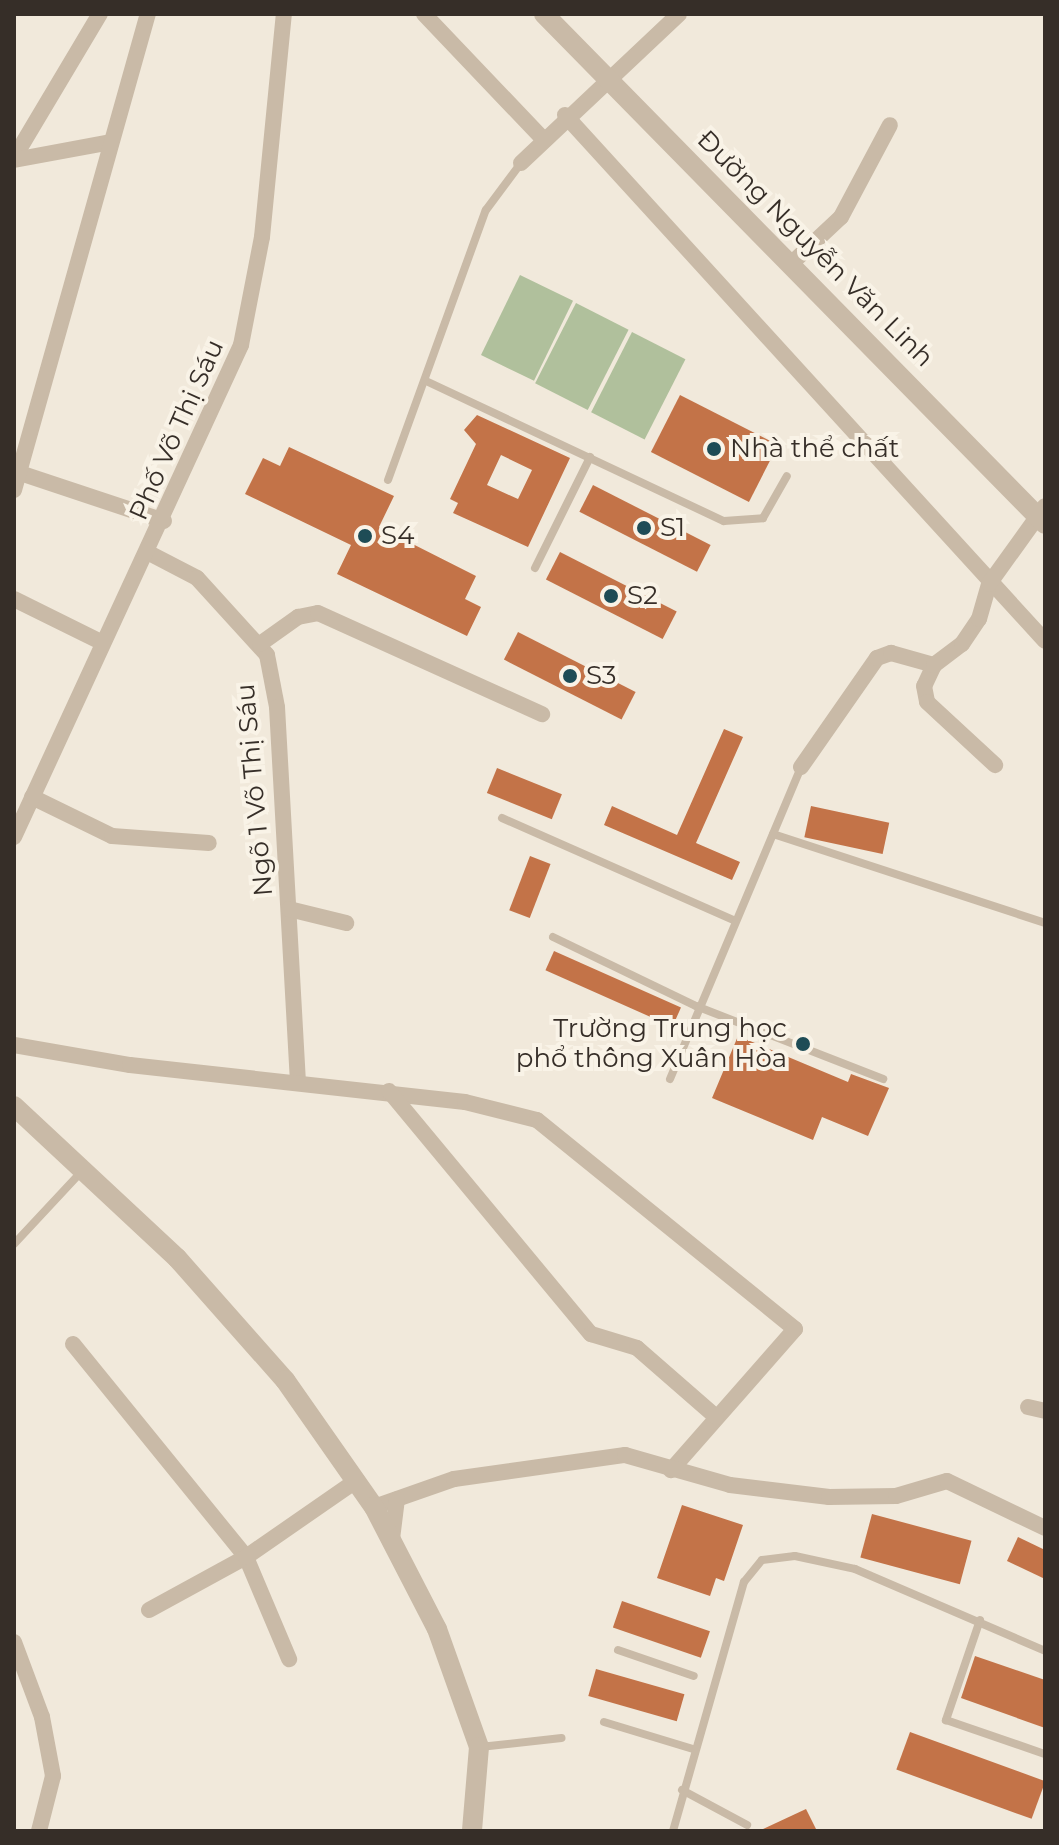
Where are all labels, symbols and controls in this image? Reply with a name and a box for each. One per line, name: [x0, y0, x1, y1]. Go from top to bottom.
street label: Đường Nguyễn Văn Linh: [690, 124, 940, 374]
street label: Phố Võ Thị Sáu: [123, 335, 231, 525]
place label: Nhà thể chất: [730, 433, 899, 465]
marker: Nhà thể chất: [705, 440, 723, 458]
place label: S1: [660, 512, 685, 544]
marker: S1: [635, 519, 653, 537]
place label: S4: [381, 520, 414, 552]
marker: S4: [356, 527, 374, 545]
place label: S2: [627, 580, 658, 612]
marker: S2: [602, 587, 620, 605]
place label: S3: [586, 660, 616, 692]
marker: S3: [561, 667, 579, 685]
street label: Ngõ 1 Võ Thị Sáu: [230, 682, 280, 898]
place label: Trường Trung học phổ thông Xuân Hòa: [516, 1013, 787, 1074]
marker: Trường Trung học phổ thông Xuân Hòa: [794, 1035, 812, 1053]

